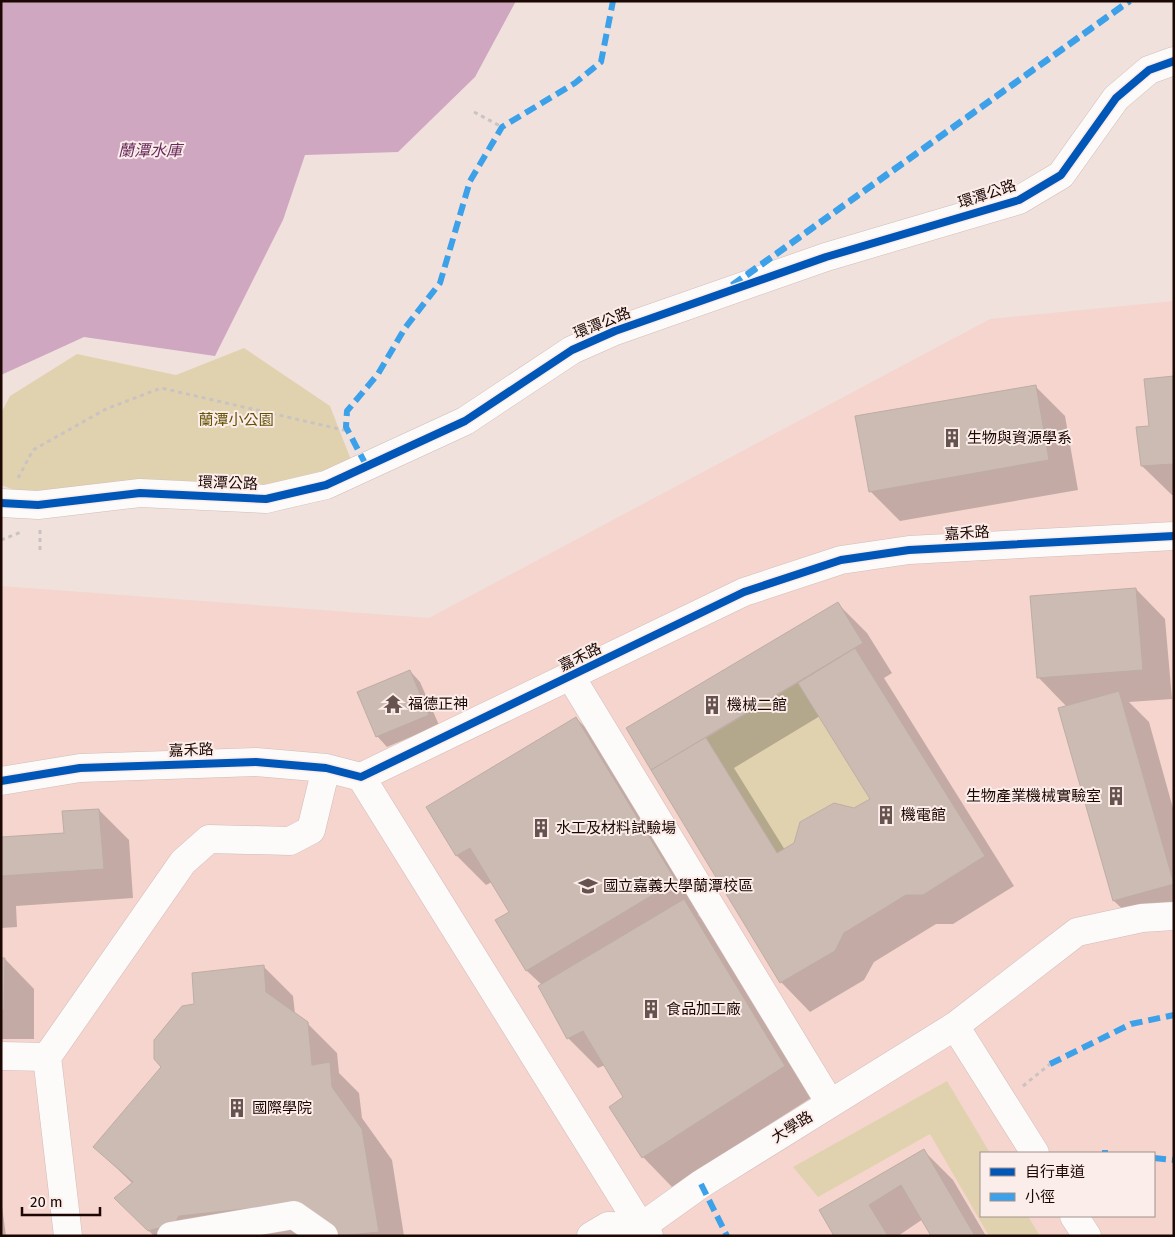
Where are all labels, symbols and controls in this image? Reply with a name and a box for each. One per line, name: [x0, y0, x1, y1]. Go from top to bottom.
water label: 蘭潭水庫: [118, 141, 185, 160]
street label: 環潭公路: [956, 176, 1018, 212]
street label: 環潭公路: [571, 303, 633, 343]
park label: 蘭潭小公園: [198, 411, 274, 429]
building icon: 生物與資源學系: [941, 427, 963, 449]
place label: 生物與資源學系: [967, 429, 1072, 447]
street label: 環潭公路: [198, 473, 258, 493]
street label: 嘉禾路: [944, 523, 990, 543]
street label: 嘉禾路: [556, 639, 604, 675]
temple icon: 福德正神: [382, 693, 404, 715]
building icon: 機械二館: [701, 694, 723, 716]
place label: 福德正神: [408, 695, 468, 713]
place label: 機械二館: [727, 696, 787, 714]
street label: 嘉禾路: [168, 740, 214, 760]
building icon: 生物產業機械實驗室: [1105, 785, 1127, 807]
place label: 生物產業機械實驗室: [966, 787, 1101, 805]
building icon: 機電館: [875, 804, 897, 826]
place label: 機電館: [901, 806, 946, 824]
building icon: 水工及材料試驗場: [530, 817, 552, 839]
place label: 水工及材料試驗場: [556, 819, 676, 837]
school or university icon: 國立嘉義大學蘭潭校區: [577, 875, 599, 897]
place label: 國立嘉義大學蘭潭校區: [603, 877, 753, 895]
building icon: 食品加工廠: [640, 998, 662, 1020]
place label: 食品加工廠: [666, 1000, 741, 1018]
building icon: 國際學院: [226, 1097, 248, 1119]
place label: 國際學院: [252, 1099, 312, 1117]
street label: 大學路: [768, 1107, 816, 1147]
legend: [980, 1152, 1155, 1217]
text: 自行車道: [1025, 1163, 1085, 1181]
scale bar: [22, 1184, 100, 1216]
text: 小徑: [1025, 1188, 1055, 1206]
text: 20 m: [30, 1193, 63, 1211]

